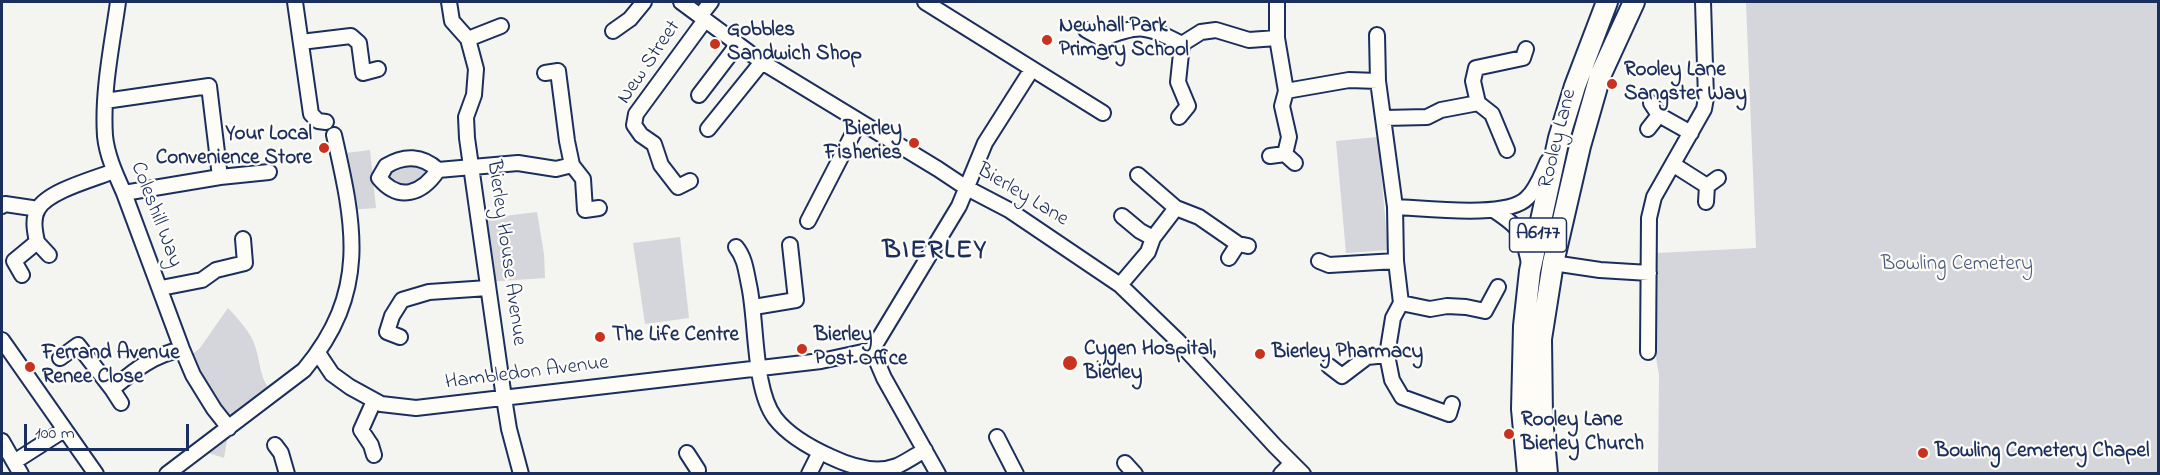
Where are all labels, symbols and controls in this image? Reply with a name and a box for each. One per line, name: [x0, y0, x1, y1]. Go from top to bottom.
place label: Newhall Park Primary School: [1059, 15, 1189, 65]
street label: New Street: [613, 16, 687, 110]
place label: Gobbles Sandwich Shop: [727, 19, 862, 69]
marker: Newhall Park Primary School: [1040, 33, 1054, 47]
marker: Gobbles Sandwich Shop: [708, 37, 722, 51]
place label: Rooley Lane Sangster Way: [1624, 59, 1747, 109]
marker: Rooley Lane Sangster Way: [1605, 77, 1619, 91]
street label: Rooley Lane: [1534, 87, 1584, 191]
place label: Bierley Fisheries: [824, 118, 902, 168]
place label: Your Local Convenience Store: [156, 123, 312, 173]
marker: Bierley Fisheries: [907, 136, 921, 150]
marker: Your Local Convenience Store: [317, 141, 331, 155]
street label: Coleshill Way: [123, 159, 187, 271]
street label: Bierley House Avenue: [480, 159, 530, 347]
street label: Bierley Lane: [972, 159, 1072, 233]
road number: A6177: [1510, 218, 1566, 252]
district label: BIERLEY: [882, 237, 988, 269]
park label: Bowling Cemetery: [1881, 253, 2033, 279]
place label: The Life Centre: [612, 324, 739, 350]
place label: Bierley Post Office: [814, 324, 907, 374]
marker: The Life Centre: [593, 330, 607, 344]
place label: Cygen Hospital, Bierley: [1084, 338, 1216, 388]
place label: Bierley Pharmacy: [1272, 341, 1423, 367]
place label: Ferrand Avenue Renee Close: [42, 342, 180, 392]
marker: Bierley Post Office: [795, 342, 809, 356]
marker: Bierley Pharmacy: [1253, 347, 1267, 361]
street label: Hambledon Avenue: [444, 351, 610, 397]
marker: Cygen Hospital, Bierley: [1061, 354, 1079, 372]
marker: Ferrand Avenue Renee Close: [23, 360, 37, 374]
place label: Rooley Lane Bierley Church: [1521, 409, 1644, 459]
scale bar: [27, 412, 192, 450]
text: 100 m: [35, 421, 75, 447]
marker: Rooley Lane Bierley Church: [1502, 427, 1516, 441]
place label: Bowling Cemetery Chapel: [1935, 440, 2150, 466]
marker: Bowling Cemetery Chapel: [1916, 446, 1930, 460]

